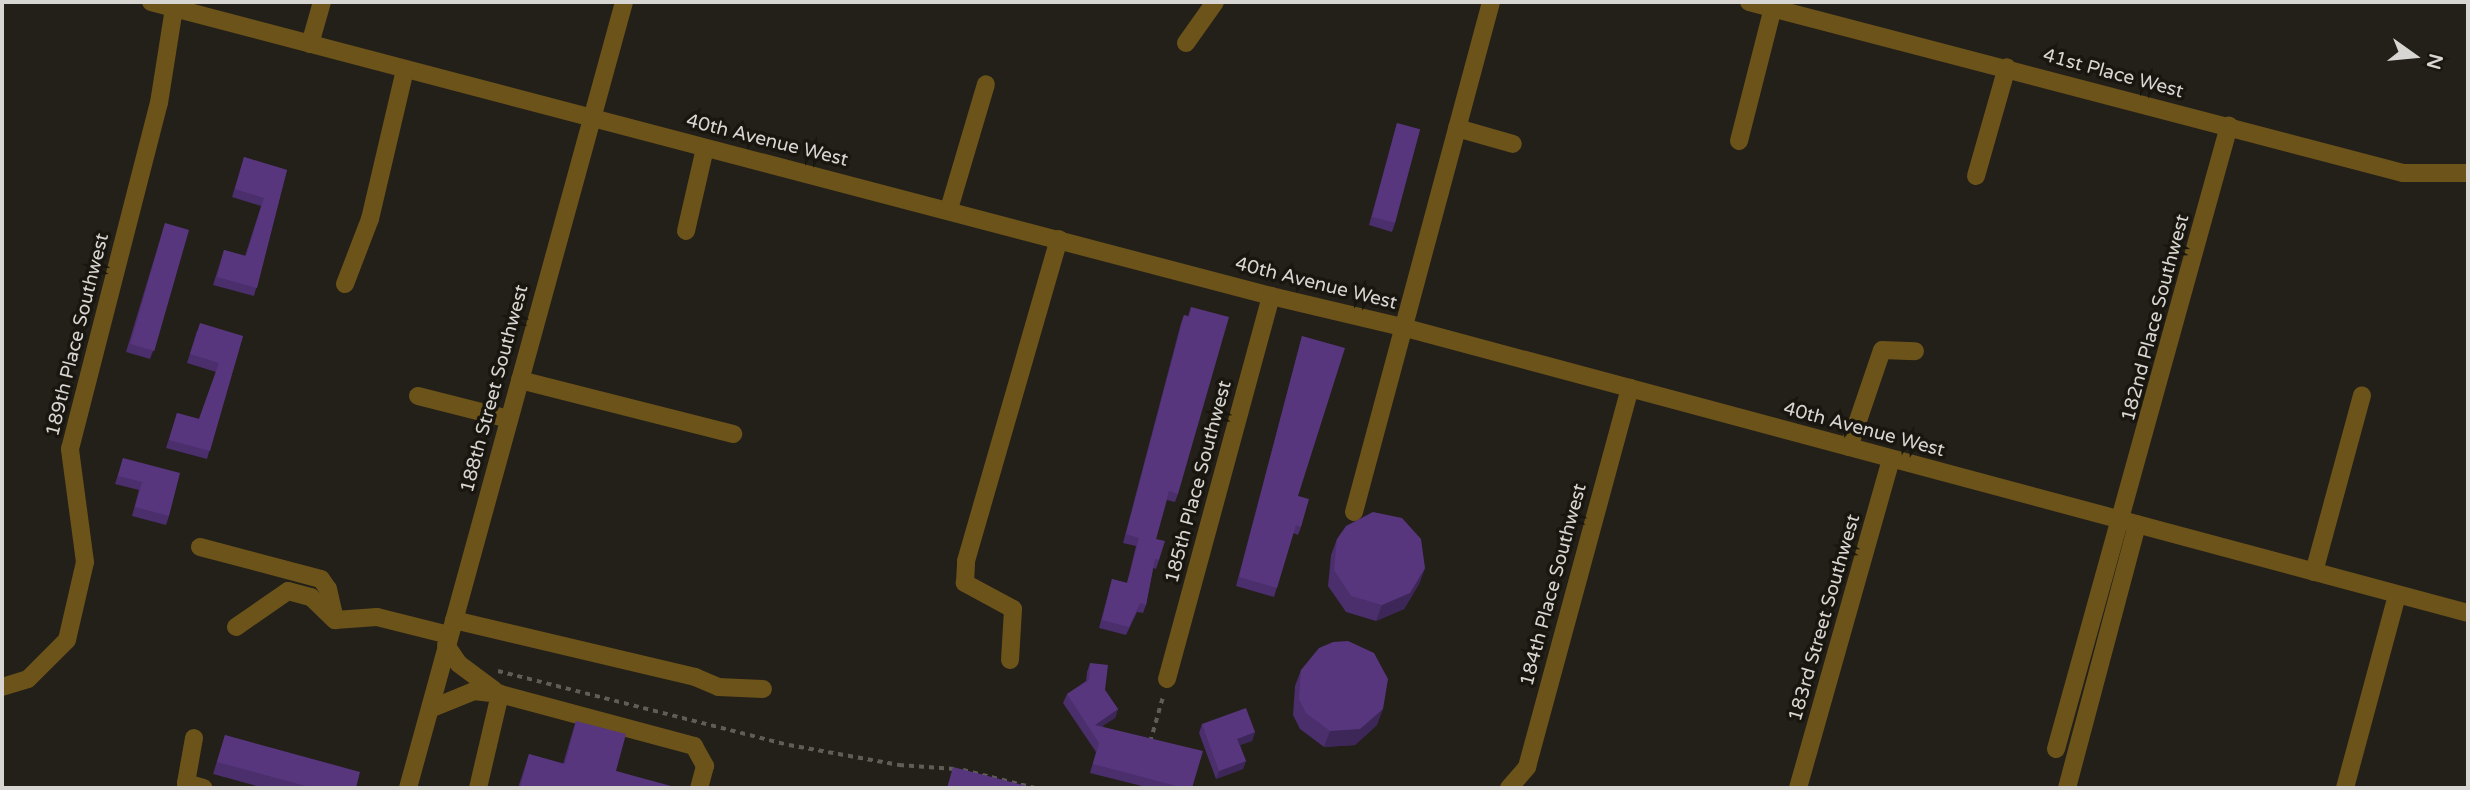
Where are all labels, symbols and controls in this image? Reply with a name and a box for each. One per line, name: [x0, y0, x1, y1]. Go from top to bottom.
north arrow: [2379, 21, 2449, 91]
street label: 41st Place West: [2040, 44, 2186, 104]
text: N: [2422, 51, 2447, 72]
street label: 40th Avenue West: [684, 110, 850, 172]
street label: 182nd Place Southwest: [2117, 212, 2195, 424]
street label: 189th Place Southwest: [42, 231, 114, 439]
street label: 40th Avenue West: [1233, 253, 1399, 315]
street label: 188th Street Southwest: [456, 283, 534, 495]
street label: 185th Place Southwest: [1161, 378, 1237, 586]
street label: 40th Avenue West: [1781, 398, 1947, 462]
street label: 184th Place Southwest: [1516, 481, 1592, 689]
street label: 183rd Street Southwest: [1784, 512, 1866, 724]

